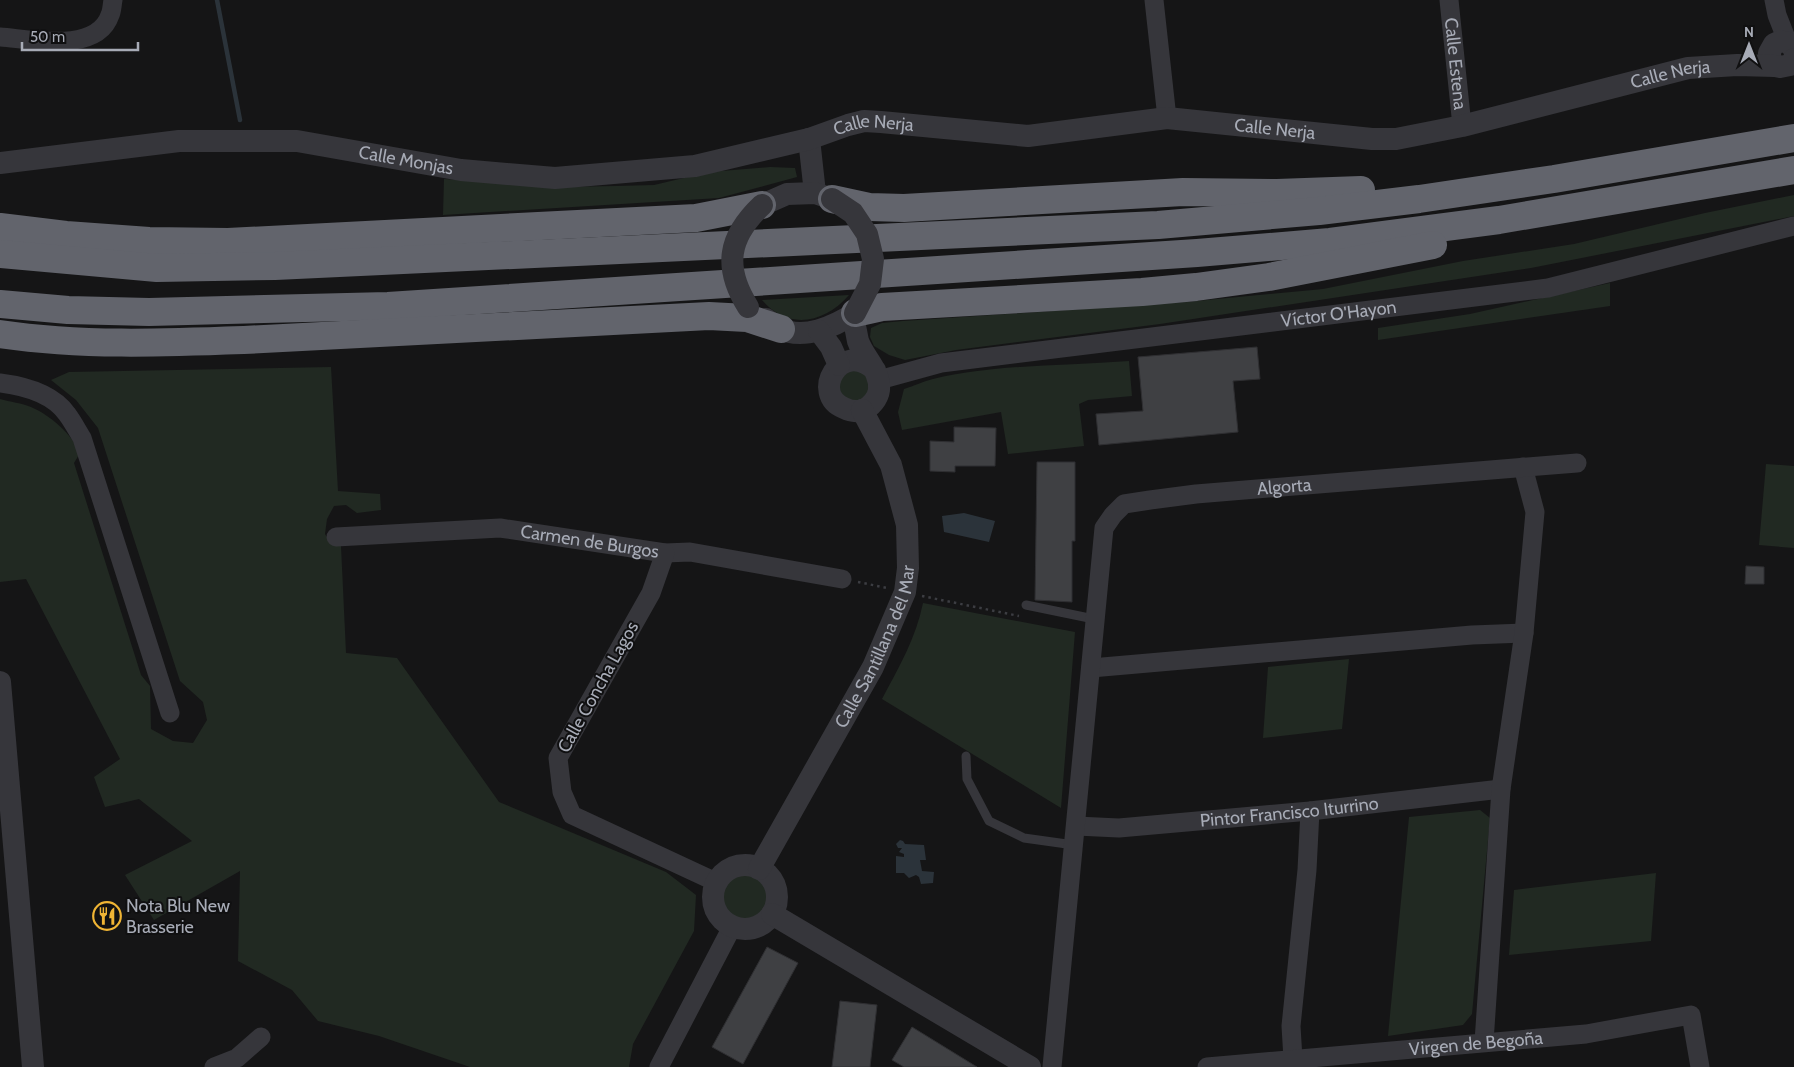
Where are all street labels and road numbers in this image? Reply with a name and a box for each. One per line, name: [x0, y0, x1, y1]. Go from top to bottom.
street label: Calle Estena: [1440, 16, 1471, 111]
street label: Calle Nerja: [1628, 56, 1711, 93]
street label: Calle Nerja: [830, 110, 915, 140]
street label: Calle Nerja: [1233, 114, 1317, 144]
street label: Calle Monjas: [357, 141, 455, 179]
street label: Víctor O'Hayon: [1280, 296, 1398, 332]
street label: Algorta: [1256, 474, 1313, 500]
street label: Carmen de Burgos: [519, 520, 661, 563]
street label: Calle Santillana del Mar: [830, 564, 919, 732]
street label: Calle Concha Lagos: [553, 617, 643, 757]
street label: Pintor Francisco Iturrino: [1199, 792, 1380, 832]
street label: Virgen de Begoña: [1408, 1027, 1544, 1060]

